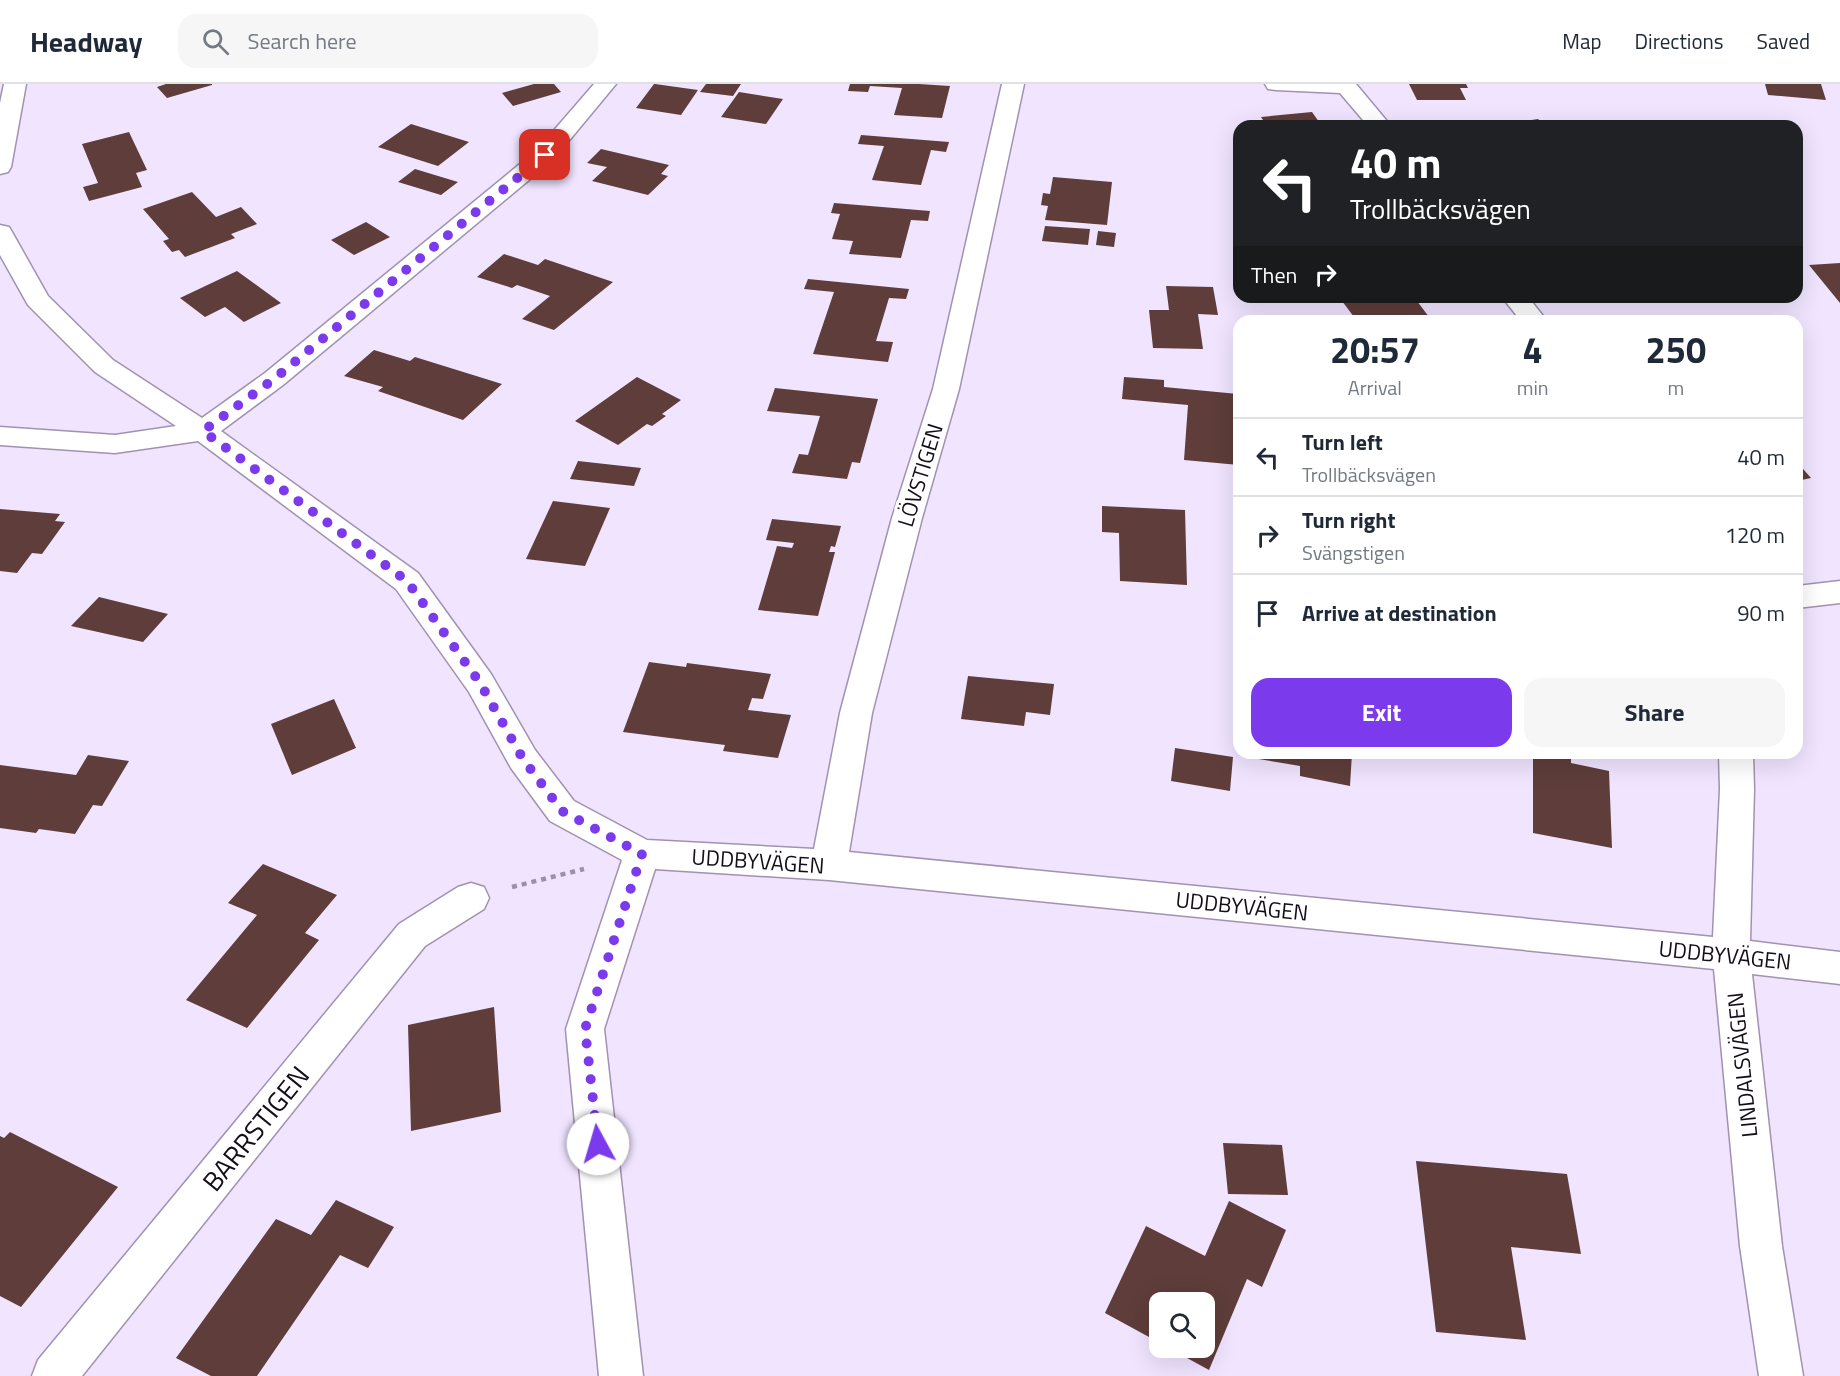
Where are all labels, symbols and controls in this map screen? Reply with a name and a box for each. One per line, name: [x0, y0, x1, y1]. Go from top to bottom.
search box: [178, 14, 598, 68]
text: Headway: [30, 20, 142, 63]
text: Search here: [247, 24, 357, 58]
icon: search: [199, 25, 232, 58]
text: Map: [1562, 25, 1602, 57]
text: Directions: [1635, 25, 1724, 57]
text: Saved: [1757, 25, 1810, 57]
pin: [519, 129, 570, 180]
text: 40 m: [1350, 130, 1442, 194]
icon: arrive: [528, 138, 561, 171]
icon: left: [1251, 144, 1329, 222]
text: Trollbäcksvägen: [1350, 188, 1531, 229]
text: Then: [1251, 258, 1297, 292]
icon: right: [1309, 258, 1342, 291]
text: 20:57: [1330, 322, 1420, 377]
text: 4: [1523, 322, 1543, 377]
text: 250: [1646, 322, 1706, 377]
text: Arrival: [1348, 372, 1402, 403]
text: min: [1517, 372, 1549, 403]
text: m: [1667, 372, 1684, 403]
street label: LÖVSTIGEN: [888, 419, 952, 531]
text: Turn left: [1302, 425, 1383, 459]
text: 40 m: [1737, 440, 1785, 474]
icon: left: [1251, 441, 1284, 474]
text: Trollbäcksvägen: [1302, 459, 1436, 490]
text: Turn right: [1302, 503, 1396, 537]
text: 120 m: [1725, 518, 1785, 552]
icon: right: [1251, 519, 1284, 552]
text: Svängstigen: [1302, 537, 1405, 568]
text: Arrive at destination: [1302, 596, 1497, 630]
text: 90 m: [1737, 596, 1785, 630]
icon: arrive: [1251, 597, 1284, 630]
button: Exit: [1251, 678, 1512, 747]
button: Share: [1524, 678, 1785, 747]
street label: UDDBYVÄGEN: [690, 839, 826, 883]
street label: UDDBYVÄGEN: [1174, 882, 1310, 930]
street label: UDDBYVÄGEN: [1657, 931, 1793, 979]
street label: LINDALSVÄGEN: [1717, 991, 1767, 1139]
street label: BARRSTIGEN: [192, 1056, 318, 1200]
position arrow: [566, 1112, 630, 1176]
map controls: [1149, 1292, 1215, 1358]
button: search: [1149, 1292, 1215, 1358]

